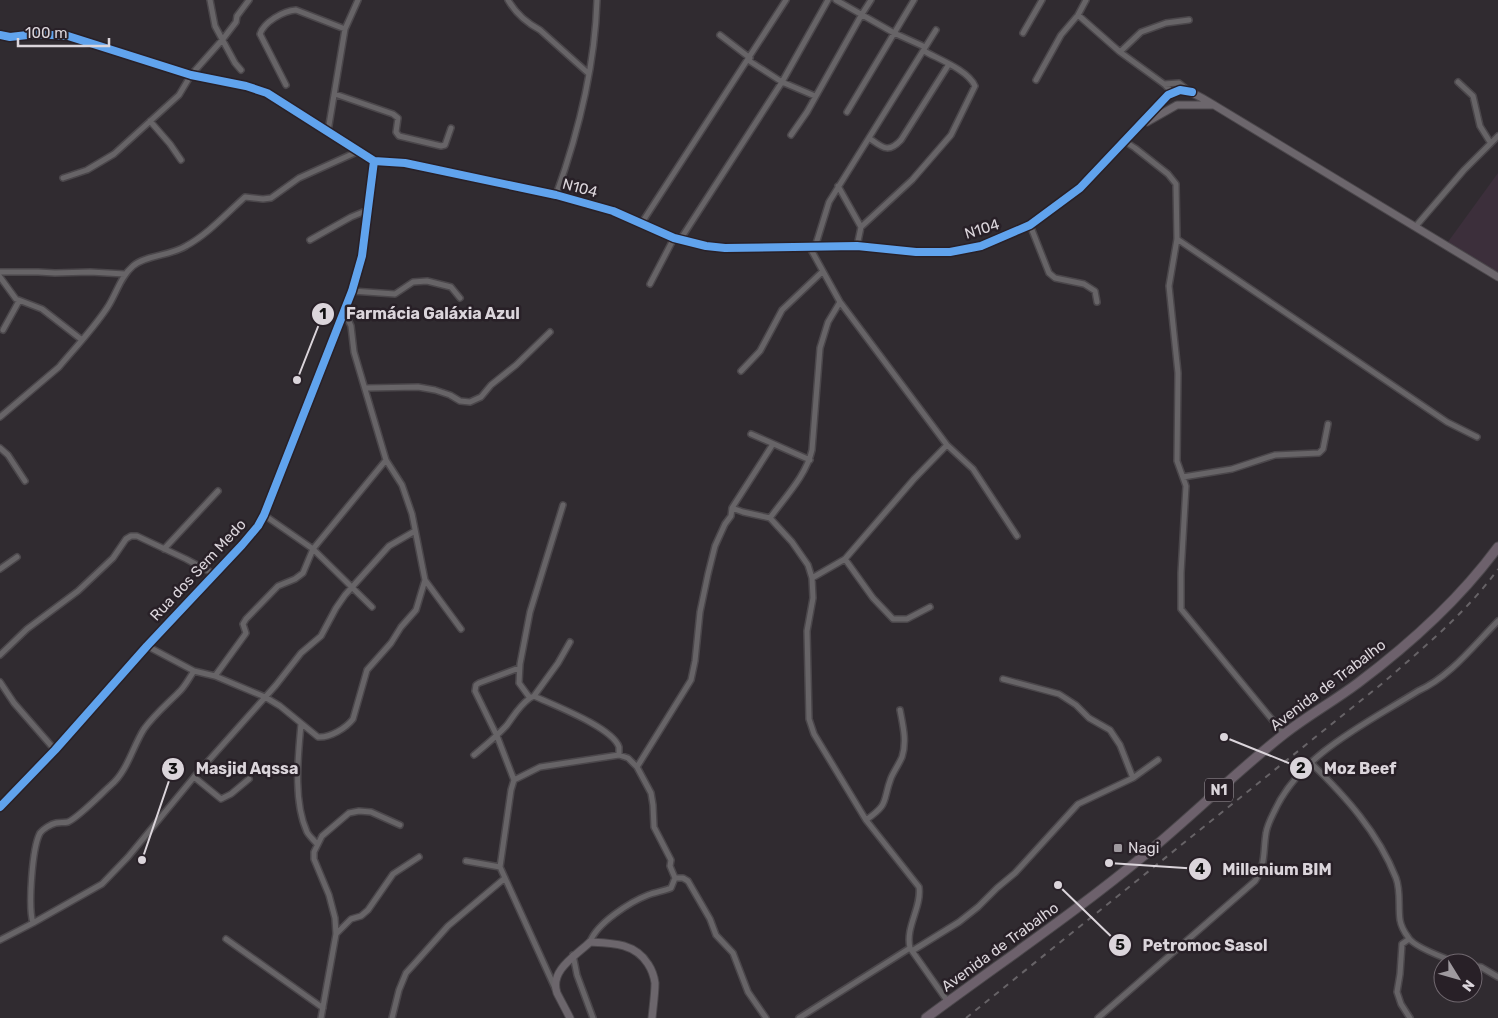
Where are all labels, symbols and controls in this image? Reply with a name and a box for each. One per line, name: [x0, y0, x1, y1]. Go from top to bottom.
scale bar: [18, 15, 109, 47]
text: 100 m: [25, 24, 67, 42]
street label: N104: [560, 175, 600, 201]
street label: N104: [962, 215, 1002, 243]
callout: Farmácia Galáxia Azul: [311, 298, 530, 329]
text: Farmácia Galáxia Azul: [346, 304, 520, 323]
text: 1: [319, 305, 327, 323]
street label: Rua dos Sem Medo: [146, 515, 250, 625]
street label: Avenida de Trabalho: [1267, 636, 1389, 734]
callout: Moz Beef: [1289, 752, 1406, 783]
callout: Masjid Aqssa: [161, 753, 309, 784]
text: Masjid Aqssa: [196, 759, 298, 778]
text: 2: [1296, 759, 1306, 777]
text: Moz Beef: [1324, 759, 1397, 778]
text: 3: [168, 760, 178, 778]
road number: N1: [1205, 778, 1233, 802]
place label: Nagi: [1128, 839, 1159, 857]
marker: Nagi: [1112, 842, 1124, 854]
callout: Millenium BIM: [1187, 854, 1342, 885]
text: 4: [1195, 860, 1205, 878]
text: Millenium BIM: [1222, 860, 1332, 879]
street label: Avenida de Trabalho: [938, 899, 1062, 995]
callout: Petromoc Sasol: [1108, 930, 1278, 961]
text: 5: [1115, 936, 1125, 954]
text: Petromoc Sasol: [1142, 936, 1268, 955]
north arrow: [1433, 953, 1483, 1003]
text: N: [1458, 976, 1478, 995]

